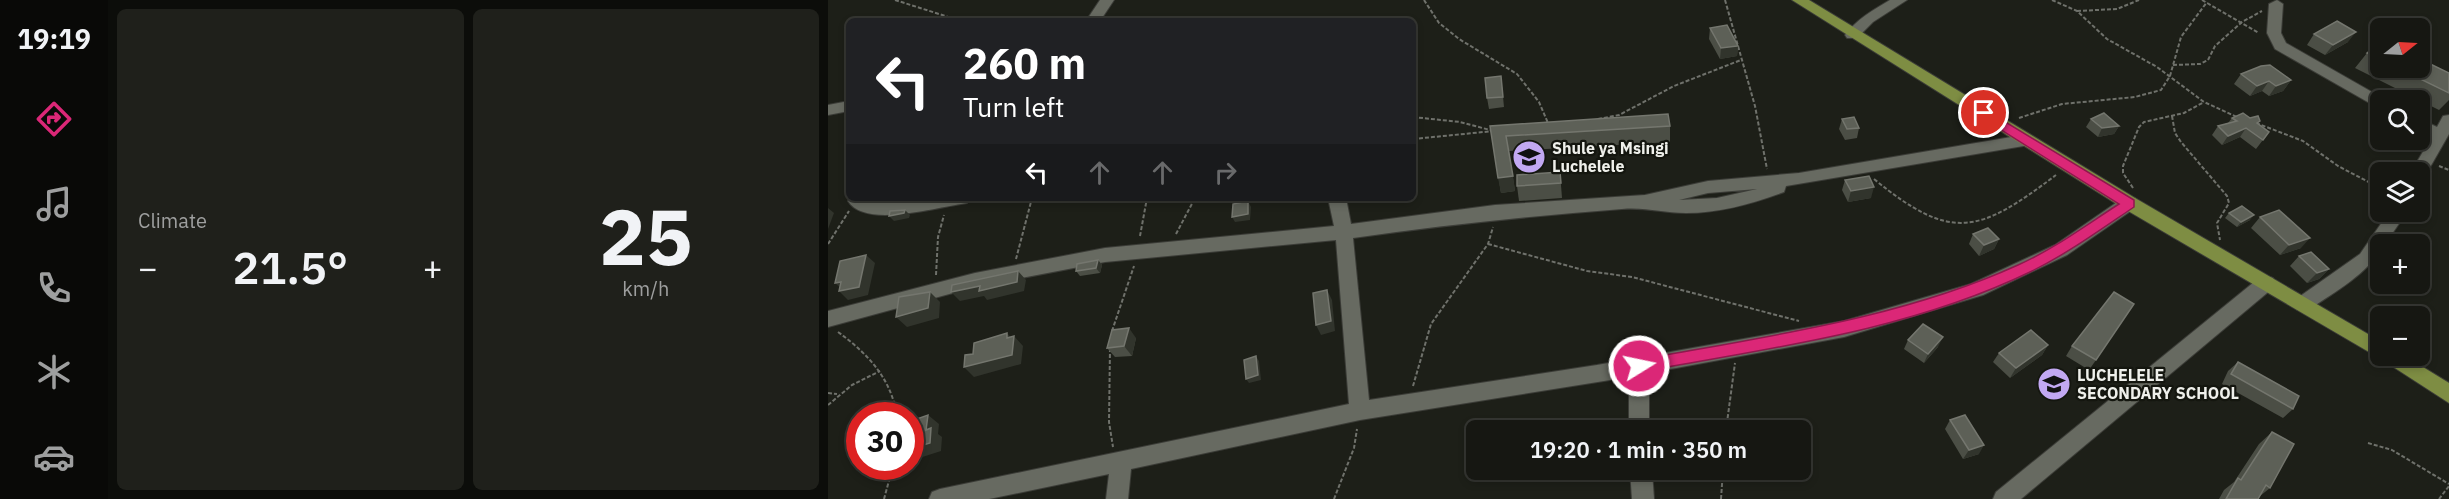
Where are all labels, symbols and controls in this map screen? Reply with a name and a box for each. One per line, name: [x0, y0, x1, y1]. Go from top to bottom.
north arrow: [2370, 18, 2430, 78]
map controls: [2370, 18, 2430, 366]
text: 19:19: [17, 21, 91, 56]
text: 260 m: [963, 36, 1086, 91]
icon: left: [864, 42, 942, 120]
pin: [1958, 87, 2009, 138]
text: Turn left: [963, 89, 1064, 124]
button: search: [2370, 90, 2430, 150]
icon: arrive: [1967, 96, 2000, 129]
icon: directions: [33, 98, 75, 140]
place label: Shule ya Msingi Luchelele: [1552, 138, 1669, 176]
school or university icon: Shule ya Msingi Luchelele: [1511, 139, 1547, 175]
icon: left: [1020, 156, 1053, 189]
icon: ahead: [1083, 156, 1116, 189]
icon: ahead: [1146, 156, 1179, 189]
icon: right: [1209, 156, 1242, 189]
button: layers: [2370, 162, 2430, 222]
icon: music: [33, 183, 75, 225]
text: 25: [599, 185, 693, 286]
text: Climate: [138, 207, 207, 234]
button: +: [2370, 234, 2430, 294]
text: 21.5°: [232, 238, 348, 296]
text: −: [138, 246, 158, 289]
text: +: [423, 246, 443, 289]
icon: phone: [33, 267, 75, 309]
text: km/h: [622, 275, 669, 302]
button: −: [2370, 306, 2430, 366]
position arrow: [1607, 334, 1671, 398]
icon: climate: [33, 351, 75, 393]
place label: LUCHELELE SECONDARY SCHOOL: [2077, 365, 2239, 403]
school or university icon: LUCHELELE SECONDARY SCHOOL: [2036, 366, 2072, 402]
speed limit sign: 30: [846, 402, 924, 480]
text: 19:20 · 1 min · 350 m: [1530, 435, 1747, 464]
icon: car: [33, 436, 75, 478]

